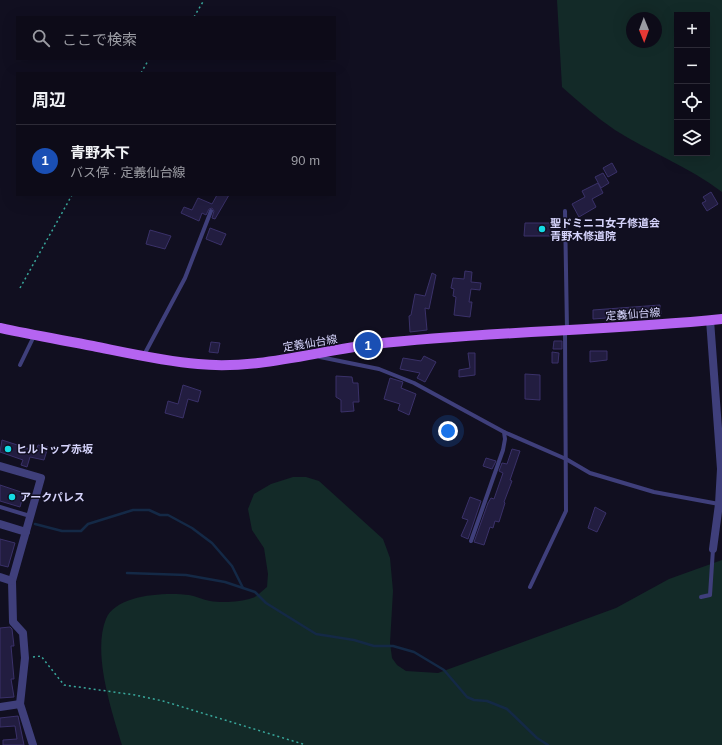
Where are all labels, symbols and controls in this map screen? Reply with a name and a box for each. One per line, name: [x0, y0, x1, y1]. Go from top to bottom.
north arrow: [626, 12, 662, 48]
map controls: [674, 12, 710, 156]
button: +: [674, 12, 710, 48]
search box: [16, 16, 336, 60]
icon: search: [30, 27, 52, 49]
text: ここで検索: [62, 31, 137, 48]
button: −: [674, 48, 710, 84]
button: locate: [674, 84, 710, 120]
text: 周辺: [32, 91, 66, 110]
button: layers: [674, 120, 710, 156]
text: 青野木下: [70, 144, 130, 161]
text: 1: [41, 153, 49, 168]
text: 90 m: [291, 153, 320, 168]
text: バス停 · 定義仙台線: [70, 165, 186, 180]
place label: 聖ドミニコ女子修道会 青野木修道院: [550, 217, 660, 242]
marker: 聖ドミニコ女子修道会 青野木修道院: [537, 224, 547, 234]
street label: 定義仙台線: [605, 306, 661, 322]
pin: 1: [355, 330, 381, 360]
street label: 定義仙台線: [282, 333, 338, 353]
your location: [438, 421, 458, 441]
place label: ヒルトップ赤坂: [16, 443, 93, 455]
marker: ヒルトップ赤坂: [3, 444, 13, 454]
place label: アークパレス: [20, 491, 85, 503]
marker: アークパレス: [7, 492, 17, 502]

